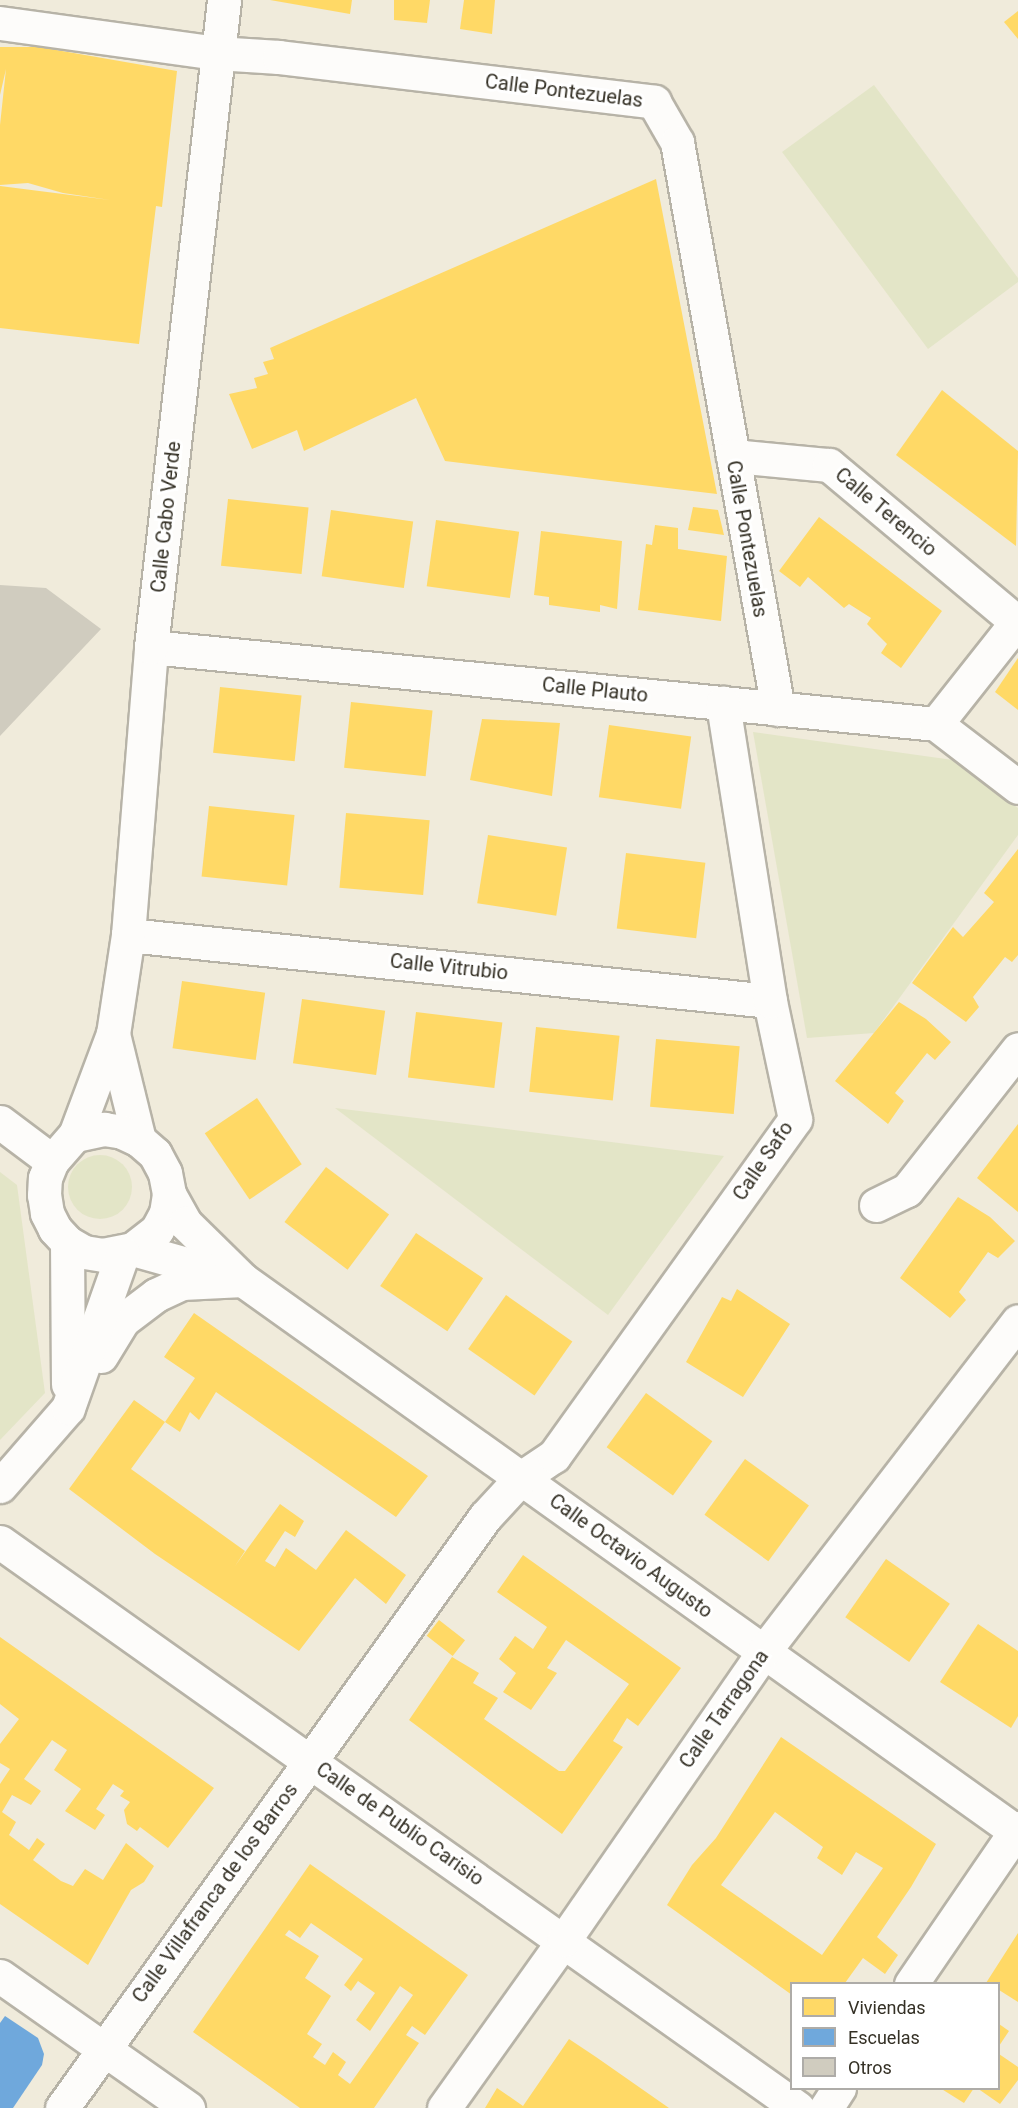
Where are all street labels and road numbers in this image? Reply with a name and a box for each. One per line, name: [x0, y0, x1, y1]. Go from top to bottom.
street label: Calle Pontezuelas: [484, 69, 644, 113]
street label: Calle Cabo Verde: [146, 440, 186, 594]
street label: Calle Pontezuelas: [721, 459, 773, 619]
street label: Calle Terencio: [830, 462, 942, 562]
street label: Calle Plauto: [541, 673, 649, 707]
street label: Calle Vitrubio: [389, 949, 509, 985]
street label: Calle Safo: [728, 1117, 798, 1205]
street label: Calle Octavio Augusto: [545, 1489, 717, 1623]
street label: Calle Tarragona: [674, 1645, 774, 1773]
street label: Calle de Publio Carisio: [312, 1757, 488, 1891]
street label: Calle Villafranca de los Barros: [127, 1778, 303, 2008]

